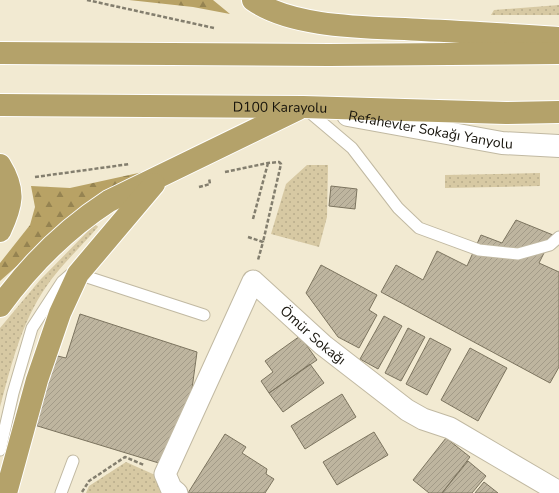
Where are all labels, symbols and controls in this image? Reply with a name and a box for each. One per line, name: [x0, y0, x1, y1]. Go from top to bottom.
street label: D100 Karayolu: [233, 98, 328, 118]
street label: Refahevler Sokağı Yanyolu: [347, 106, 513, 154]
street label: Ömür Sokağı: [276, 301, 350, 369]

